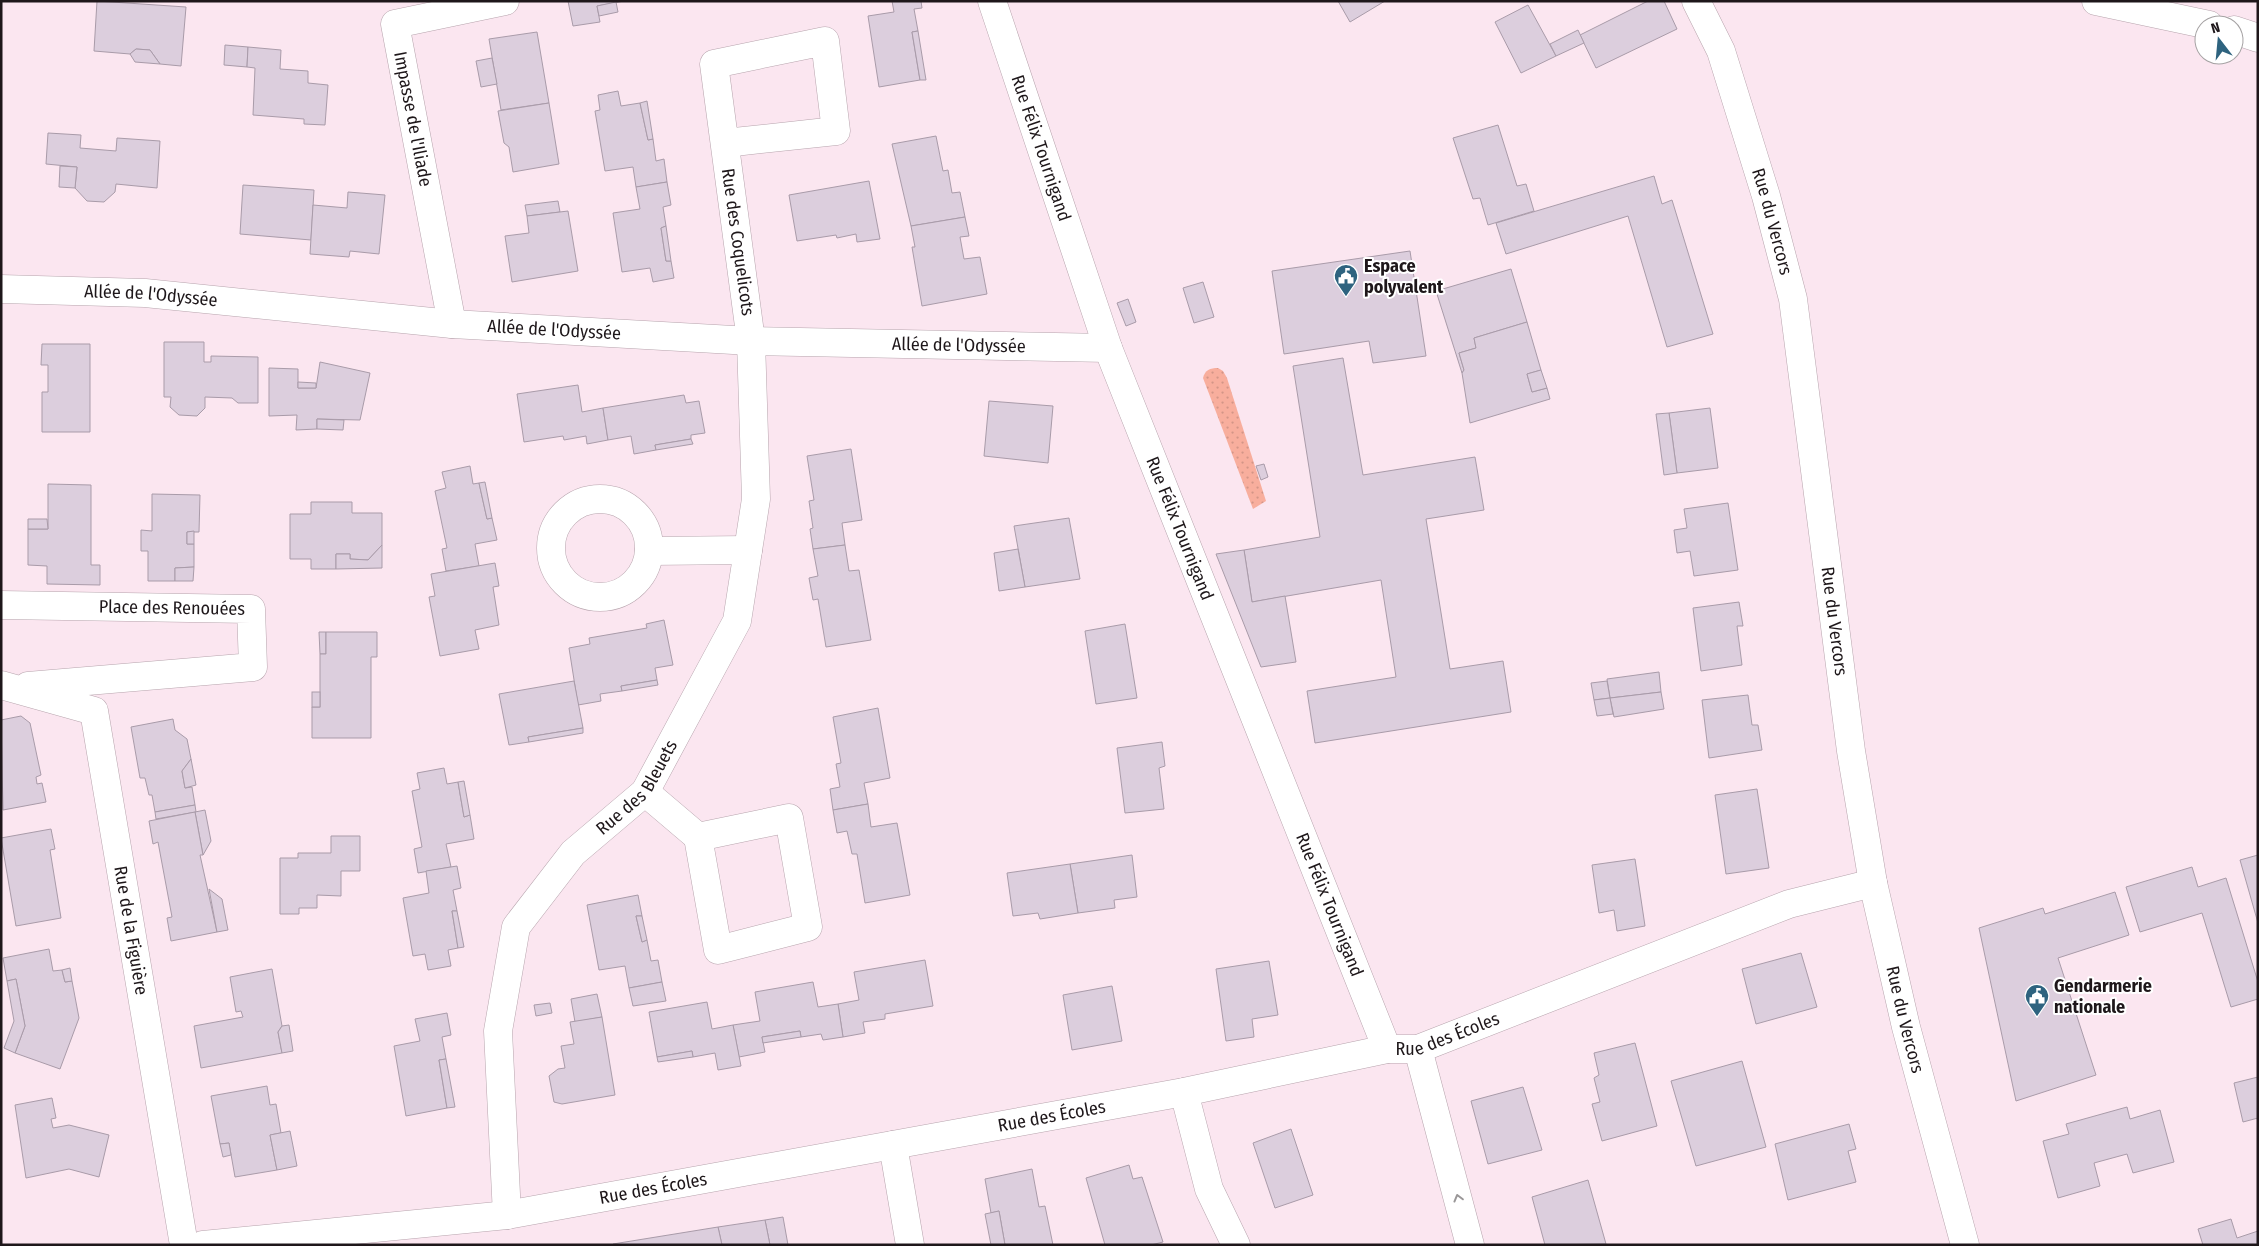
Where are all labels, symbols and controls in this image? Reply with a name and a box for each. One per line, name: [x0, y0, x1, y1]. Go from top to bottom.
north arrow: [2194, 15, 2244, 65]
text: N: [2209, 19, 2222, 37]
street label: Impasse de l'Iliade: [389, 50, 437, 189]
street label: Rue Félix Tournigand: [1007, 72, 1076, 224]
street label: Rue du Vercors: [1747, 165, 1797, 278]
street label: Rue des Coquelicots: [717, 167, 759, 317]
place label: Espace polyvalent: [1364, 255, 1444, 298]
public building icon: Espace polyvalent: [1333, 263, 1359, 297]
street label: Allée de l'Odyssée: [84, 280, 219, 311]
street label: Allée de l'Odyssée: [487, 315, 622, 345]
street label: Allée de l'Odyssée: [892, 333, 1026, 357]
street label: Rue Félix Tournigand: [1141, 453, 1218, 603]
street label: Rue du Vercors: [1816, 565, 1852, 677]
street label: Place des Renouées: [99, 596, 245, 620]
street label: Rue des Bleuets: [592, 736, 682, 840]
street label: Rue Félix Tournigand: [1291, 830, 1368, 980]
street label: Rue de la Figuière: [109, 864, 153, 997]
street label: Rue du Vercors: [1881, 964, 1929, 1076]
place label: Gendarmerie nationale: [2054, 975, 2152, 1018]
public building icon: Gendarmerie nationale: [2024, 983, 2050, 1017]
street label: Rue des Écoles: [1395, 1007, 1503, 1060]
street label: Rue des Écoles: [996, 1095, 1108, 1137]
street label: Rue des Écoles: [598, 1168, 709, 1209]
one-way arrow: [1453, 1193, 1464, 1202]

